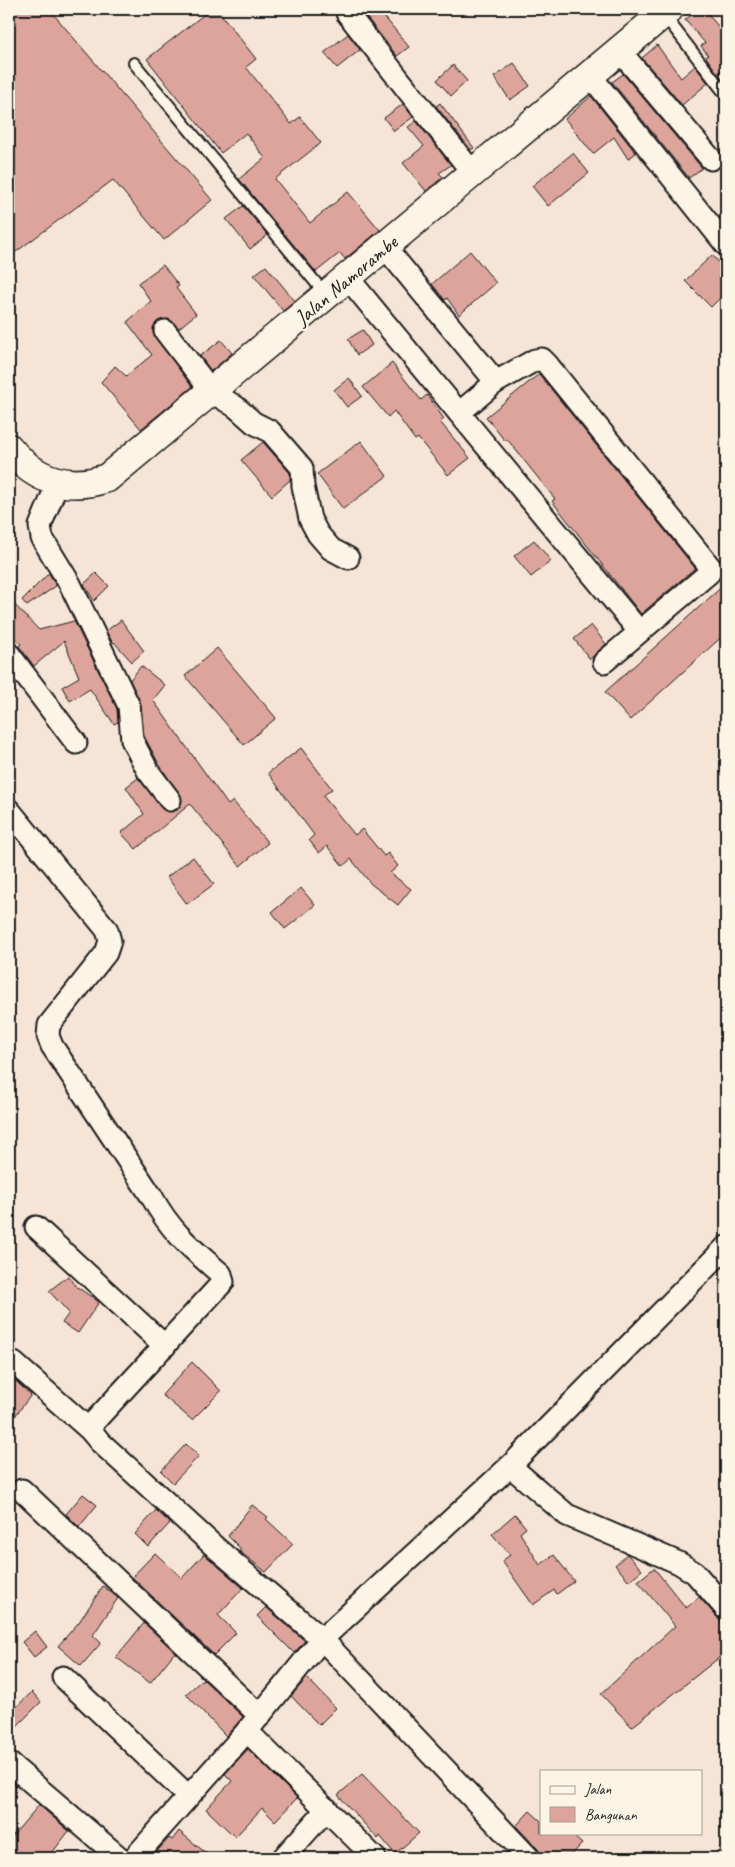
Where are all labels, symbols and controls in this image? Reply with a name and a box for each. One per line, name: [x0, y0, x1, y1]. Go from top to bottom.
street label: Jalan Namorambe: [288, 229, 404, 331]
legend: [540, 1770, 702, 1834]
text: Jalan: [584, 1780, 612, 1799]
text: Bangunan: [585, 1806, 638, 1825]

